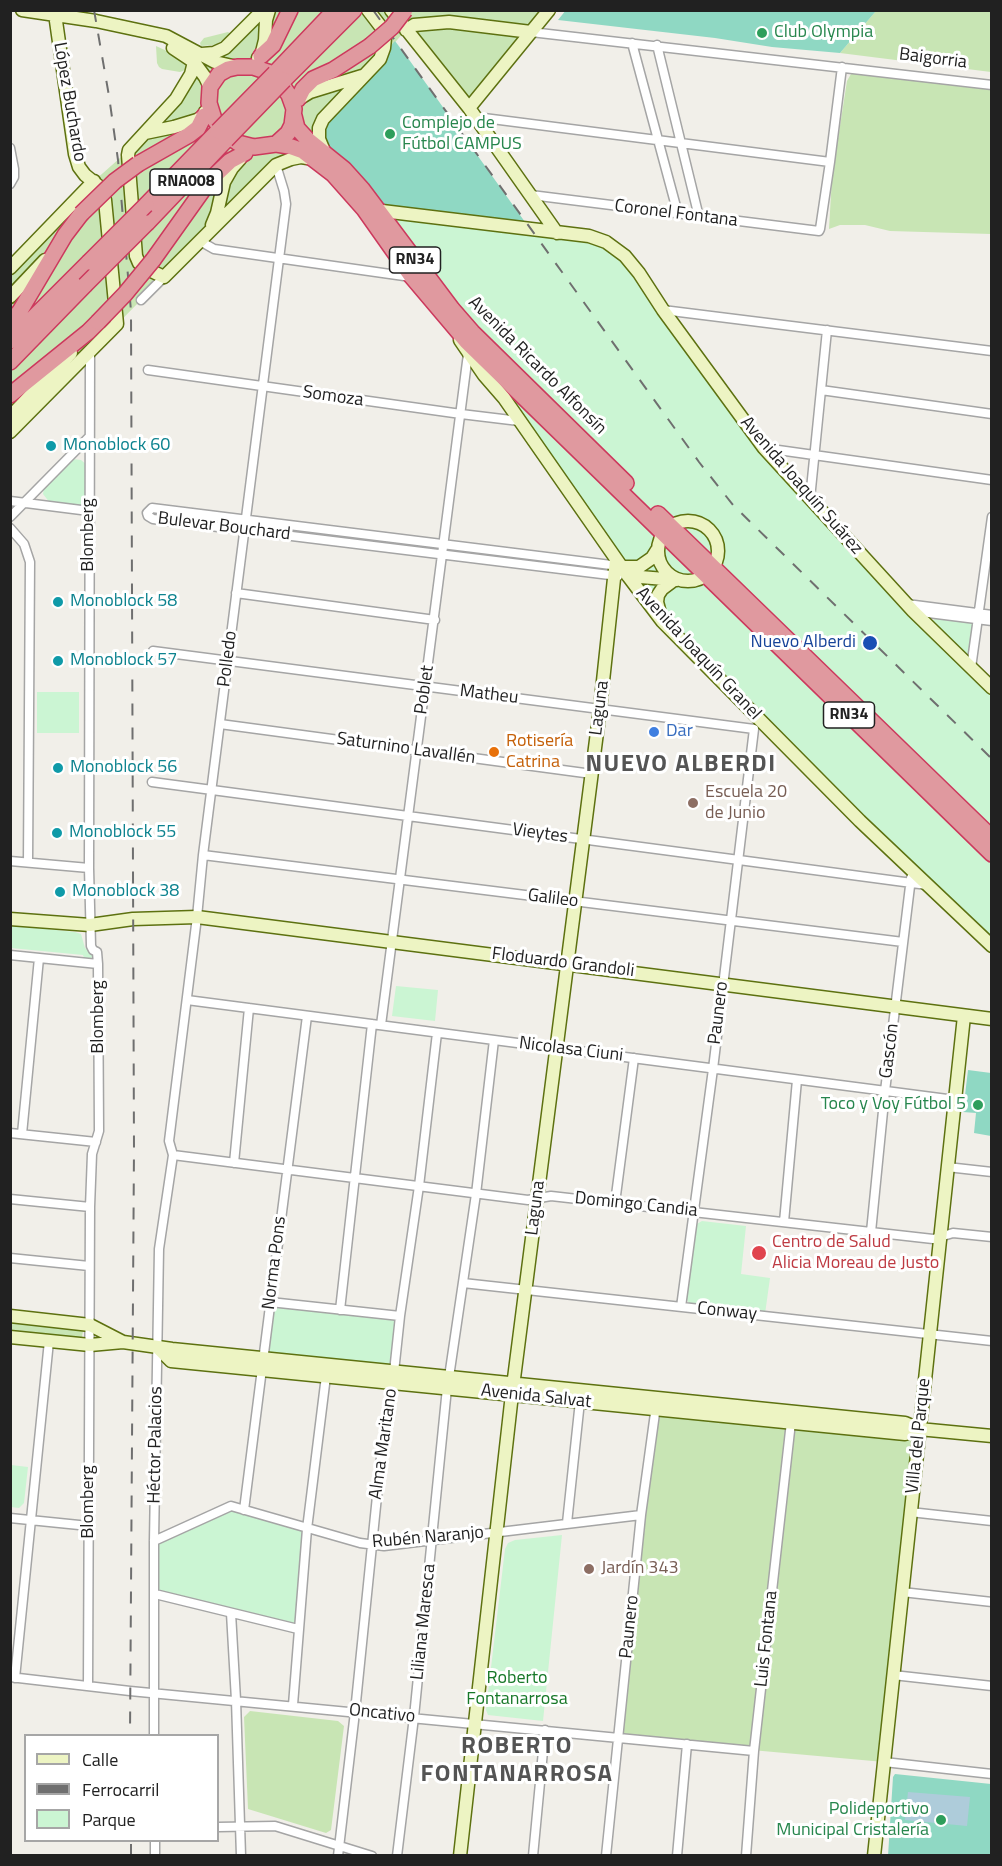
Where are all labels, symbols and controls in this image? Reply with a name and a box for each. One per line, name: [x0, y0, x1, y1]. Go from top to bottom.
place label: Club Olympia: [774, 22, 873, 44]
marker: Club Olympia: [755, 26, 769, 40]
street label: López Buchardo: [48, 41, 90, 163]
street label: Baigorria: [898, 44, 968, 74]
place label: Complejo de Fútbol CAMPUS: [402, 113, 522, 156]
marker: Complejo de Fútbol CAMPUS: [383, 127, 397, 141]
road number: RNA008: [150, 169, 222, 195]
street label: Coronel Fontana: [613, 196, 739, 232]
road number: RN34: [390, 247, 440, 273]
street label: Avenida Ricardo Alfonsín: [463, 292, 611, 440]
street label: Somoza: [301, 382, 365, 412]
street label: Avenida Joaquín Suárez: [735, 413, 867, 559]
place label: Monoblock 60: [63, 435, 170, 457]
marker: Monoblock 60: [44, 439, 58, 453]
street label: Blomberg: [78, 498, 100, 572]
street label: Bulevar Bouchard: [156, 508, 292, 546]
street label: Avenida Joaquín Granel: [631, 583, 765, 725]
place label: Monoblock 58: [70, 591, 177, 613]
marker: Monoblock 58: [51, 595, 65, 609]
street label: Polledo: [214, 630, 242, 688]
place label: Nuevo Alberdi: [750, 632, 856, 654]
marker: Nuevo Alberdi: [861, 634, 879, 652]
place label: Monoblock 57: [70, 650, 177, 672]
marker: Monoblock 57: [51, 654, 65, 668]
street label: Poblet: [411, 664, 439, 716]
street label: Laguna: [586, 679, 614, 737]
street label: Matheu: [459, 681, 519, 709]
road number: RN34: [824, 702, 874, 728]
place label: Dar: [666, 721, 693, 743]
marker: Dar: [647, 725, 661, 739]
street label: Saturnino Lavallén: [335, 729, 477, 769]
place label: Rotisería Catrina: [506, 731, 573, 774]
marker: Rotisería Catrina: [487, 745, 501, 759]
district label: NUEVO ALBERDI: [585, 751, 777, 779]
place label: Monoblock 56: [70, 757, 177, 779]
marker: Monoblock 56: [51, 761, 65, 775]
place label: Escuela 20 de Junio: [705, 782, 787, 824]
marker: Escuela 20 de Junio: [686, 796, 700, 810]
street label: Vieytes: [511, 819, 569, 849]
place label: Monoblock 55: [69, 822, 176, 844]
marker: Monoblock 55: [50, 826, 64, 840]
place label: Monoblock 38: [72, 881, 179, 903]
marker: Monoblock 38: [53, 885, 67, 899]
street label: Galileo: [526, 885, 580, 913]
street label: Floduardo Grandoli: [491, 944, 635, 982]
street label: Blomberg: [88, 980, 110, 1054]
street label: Paunero: [704, 980, 734, 1046]
street label: Gascón: [876, 1022, 904, 1080]
street label: Nicolasa Ciuni: [518, 1033, 624, 1067]
place label: Toco y Voy Fútbol 5: [821, 1094, 966, 1116]
marker: Toco y Voy Fútbol 5: [971, 1098, 985, 1112]
street label: Laguna: [522, 1179, 550, 1237]
street label: Domingo Candia: [573, 1188, 699, 1222]
street label: Norma Pons: [259, 1215, 291, 1311]
place label: Centro de Salud Alicia Moreau de Justo: [772, 1232, 939, 1274]
marker: Centro de Salud Alicia Moreau de Justo: [750, 1244, 768, 1262]
street label: Conway: [696, 1298, 758, 1326]
street label: Villa del Parque: [902, 1377, 936, 1495]
street label: Avenida Salvat: [480, 1380, 592, 1414]
street label: Héctor Palacios: [144, 1386, 168, 1504]
street label: Alma Maritano: [366, 1387, 402, 1501]
street label: Blomberg: [78, 1465, 100, 1539]
street label: Rubén Naranjo: [371, 1522, 485, 1554]
place label: Jardín 343: [601, 1558, 679, 1580]
marker: Jardín 343: [582, 1562, 596, 1576]
street label: Liliana Maresca: [407, 1563, 441, 1681]
street label: Luis Fontana: [751, 1590, 783, 1688]
street label: Paunero: [616, 1594, 644, 1660]
park label: Roberto Fontanarrosa: [466, 1668, 568, 1710]
street label: Oncativo: [348, 1700, 416, 1728]
district label: ROBERTO FONTANARROSA: [420, 1733, 614, 1789]
legend: [24, 1734, 219, 1842]
text: Calle: [82, 1746, 118, 1773]
text: Ferrocarril: [82, 1776, 159, 1803]
place label: Polideportivo Municipal Cristalería: [776, 1799, 929, 1842]
text: Parque: [82, 1806, 136, 1833]
marker: Polideportivo Municipal Cristalería: [934, 1813, 948, 1827]

